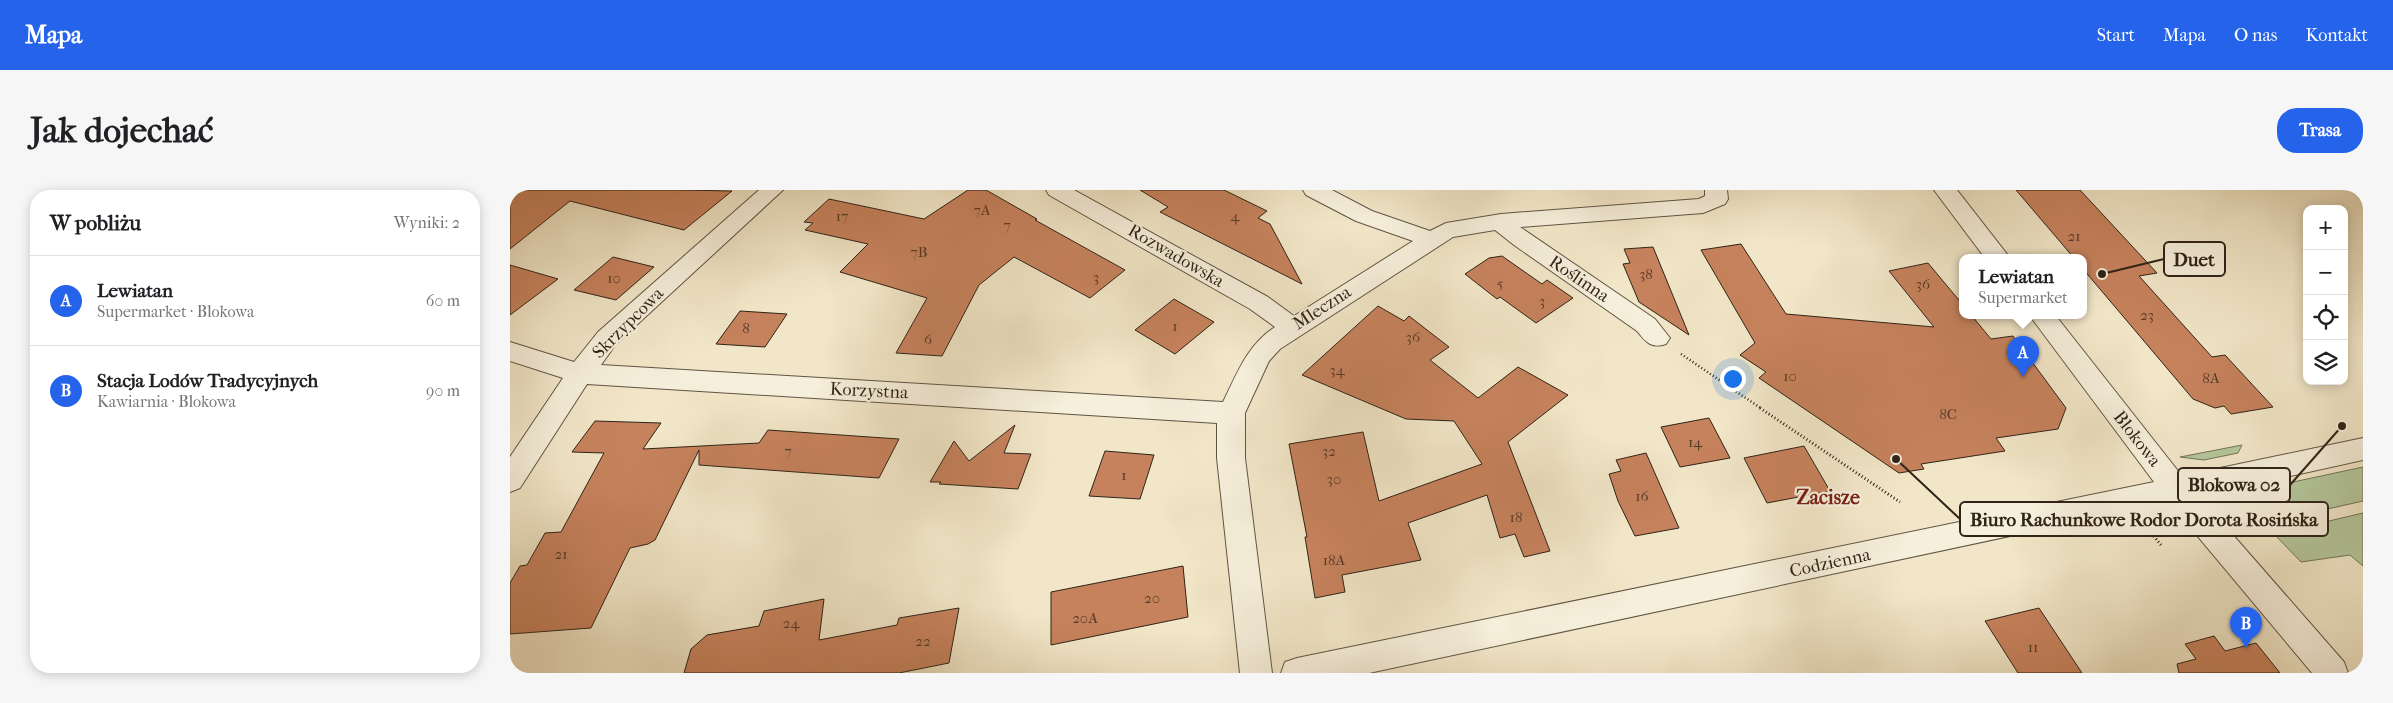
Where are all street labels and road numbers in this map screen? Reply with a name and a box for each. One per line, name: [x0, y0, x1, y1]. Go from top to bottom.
street label: Rozwadowska: [1124, 220, 1228, 292]
street label: Roślinna: [1545, 251, 1614, 307]
street label: Mleczna: [1289, 281, 1355, 334]
street label: Skrzypcowa: [588, 283, 668, 363]
street label: Korzystna: [829, 378, 910, 404]
street label: Blokowa: [2109, 407, 2166, 472]
street label: Codzienna: [1788, 544, 1873, 582]

